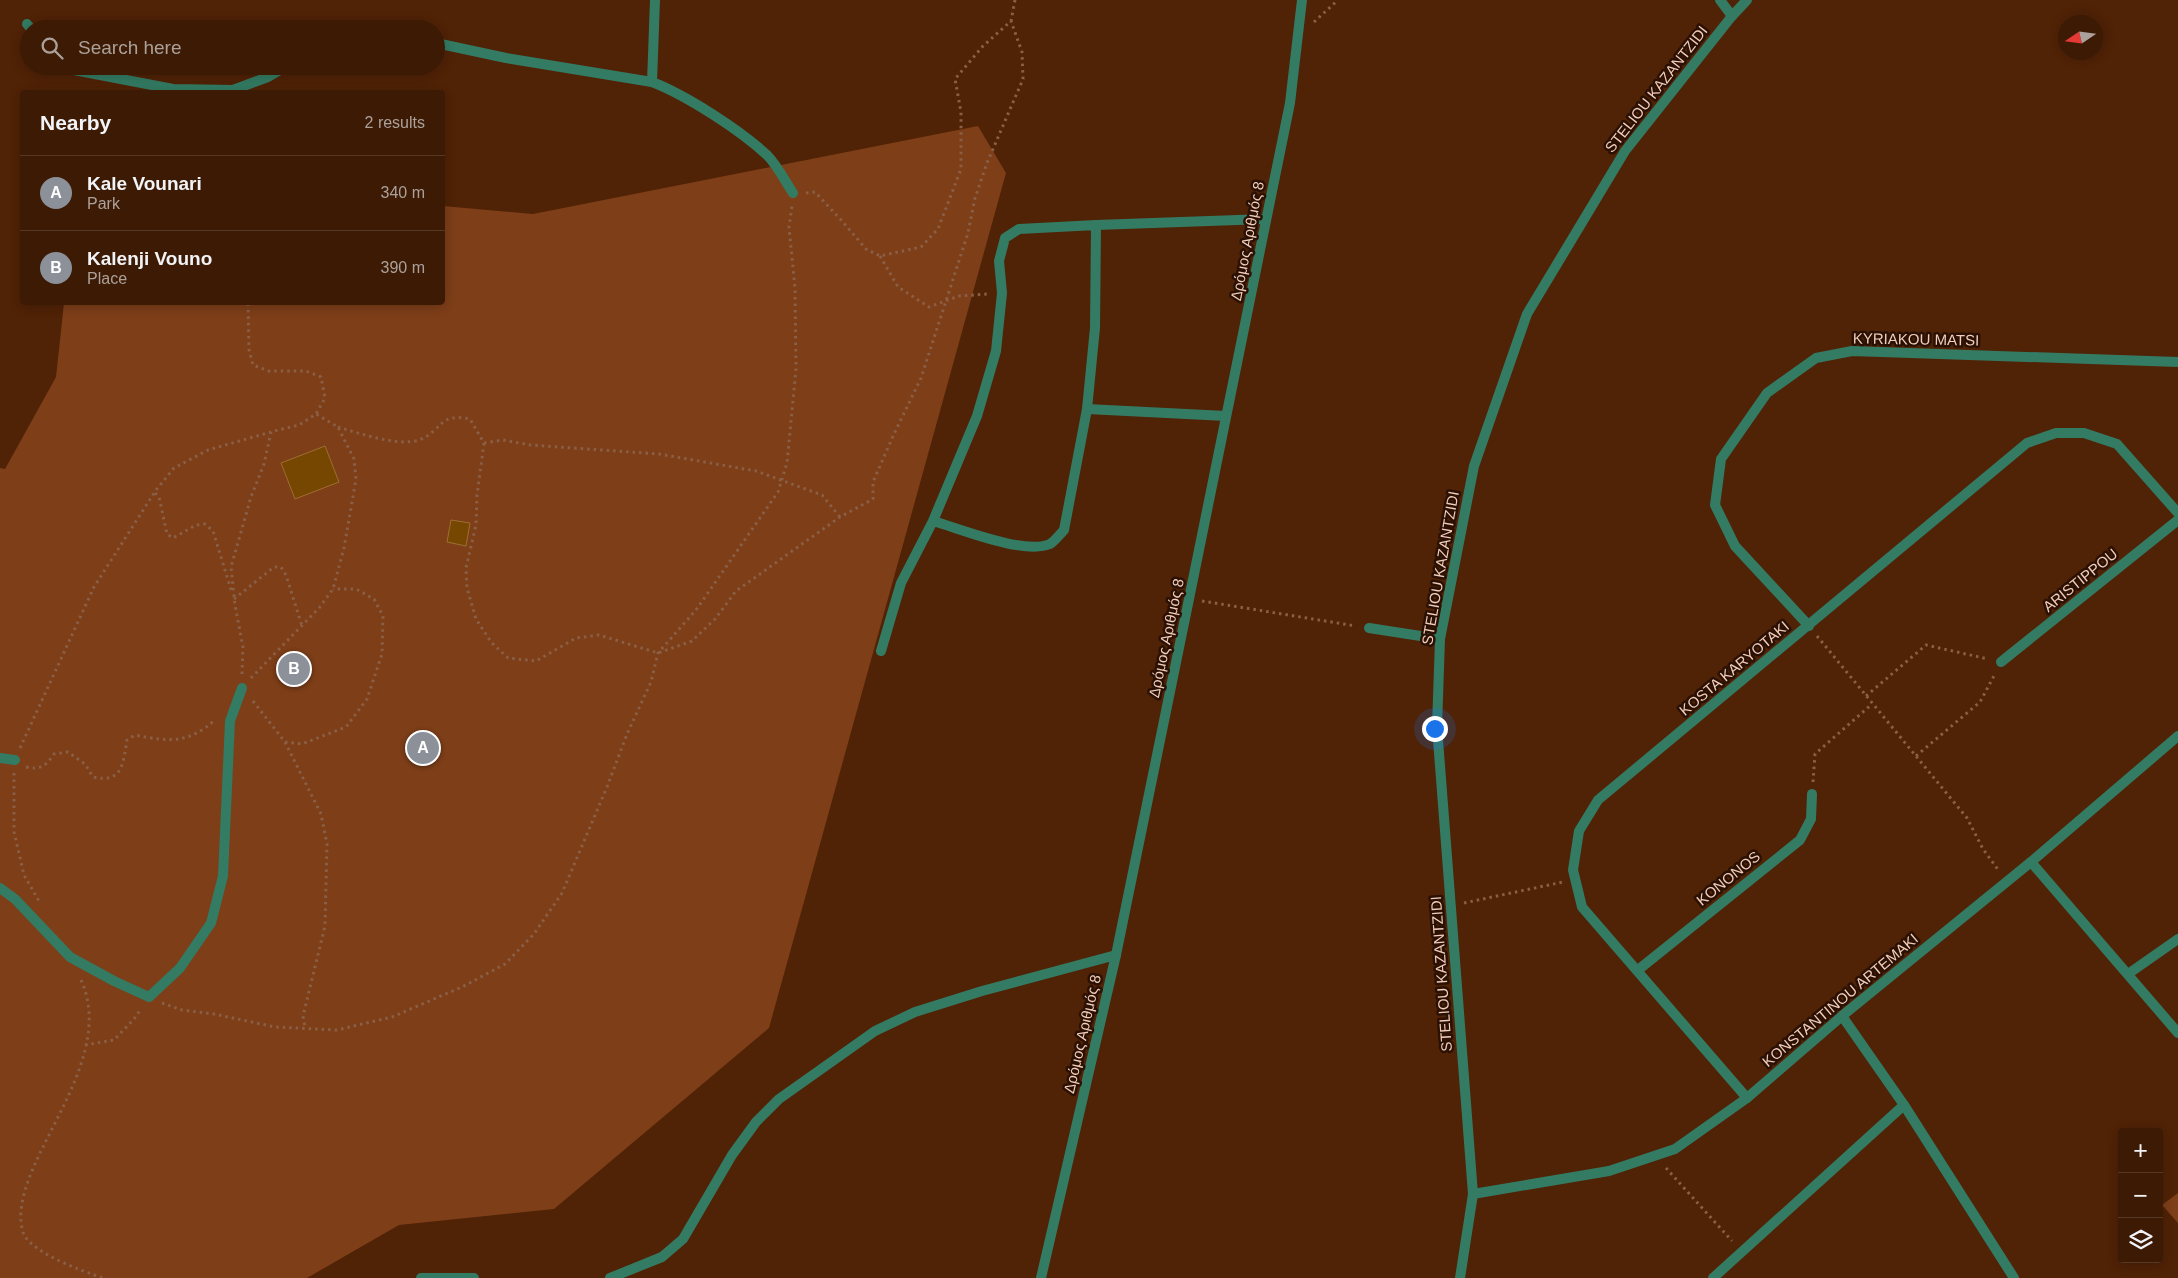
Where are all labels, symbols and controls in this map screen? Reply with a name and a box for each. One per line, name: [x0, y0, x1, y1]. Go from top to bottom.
north arrow: [2058, 15, 2103, 60]
search box: [20, 20, 445, 75]
street label: STELIOU KAZANTZIDI: [1601, 22, 1711, 156]
icon: search: [38, 34, 66, 62]
text: Search here: [78, 37, 182, 58]
text: Nearby: [40, 111, 111, 134]
text: 2 results: [365, 114, 425, 131]
text: Kale Vounari: [87, 173, 202, 194]
street label: Δρόμος Αριθμός 8: [1227, 180, 1267, 302]
text: A: [50, 184, 62, 201]
text: 340 m: [381, 184, 425, 201]
text: Park: [87, 195, 120, 212]
text: Kalenji Vouno: [87, 248, 212, 269]
text: B: [50, 259, 62, 276]
text: 390 m: [381, 259, 425, 276]
text: Place: [87, 270, 127, 287]
street label: KYRIAKOU MATSI: [1853, 329, 1979, 349]
street label: STELIOU KAZANTZIDI: [1418, 490, 1462, 646]
street label: ARISTIPPOU: [2039, 545, 2121, 615]
street label: Δρόμος Αριθμός 8: [1145, 577, 1187, 699]
street label: KOSTA KARYOTAKI: [1676, 617, 1792, 719]
pin: B: [278, 650, 310, 688]
your location: [1422, 716, 1448, 742]
pin: A: [407, 729, 439, 767]
street label: KONONOS: [1693, 847, 1763, 909]
street label: STELIOU KAZANTZIDI: [1427, 896, 1455, 1052]
street label: KONSTANTINOU ARTEMAKI: [1759, 930, 1921, 1070]
street label: Δρόμος Αριθμός 8: [1060, 973, 1104, 1095]
map controls: [2118, 1128, 2163, 1263]
button: +: [2118, 1128, 2163, 1173]
button: −: [2118, 1173, 2163, 1218]
button: layers: [2118, 1218, 2163, 1263]

